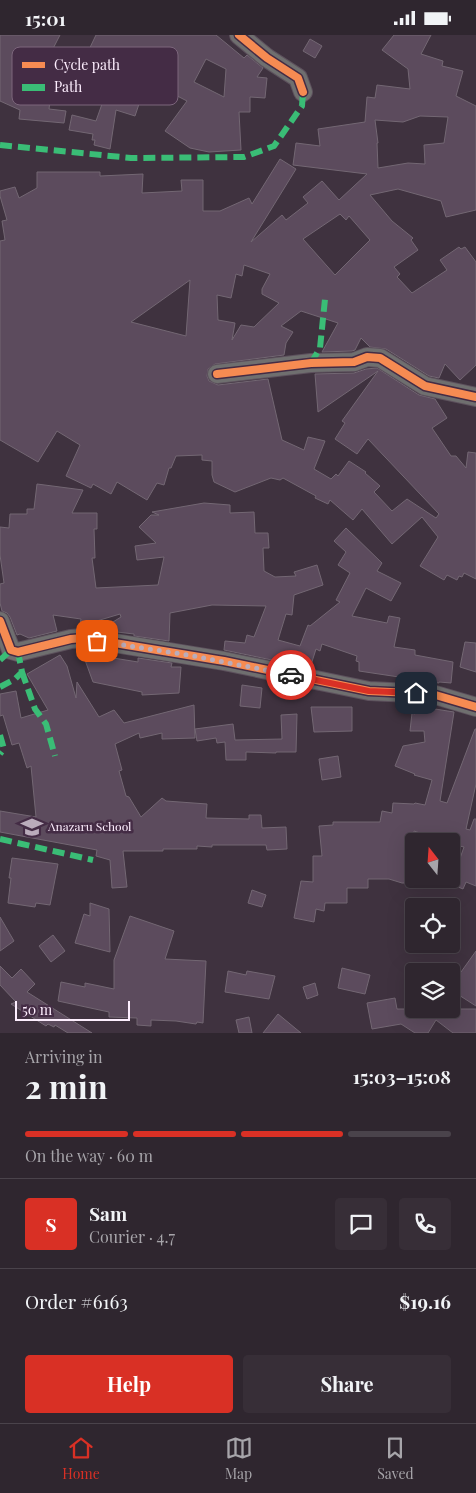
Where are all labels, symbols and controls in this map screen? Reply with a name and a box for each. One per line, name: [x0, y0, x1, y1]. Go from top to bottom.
text: 15:01: [25, 5, 66, 31]
legend: [12, 47, 178, 105]
text: Cycle path: [54, 55, 121, 74]
text: Path: [54, 77, 83, 96]
pin: [76, 620, 118, 662]
icon: bag: [83, 627, 111, 655]
courier: [266, 650, 316, 700]
icon: car: [277, 661, 305, 689]
pin: [395, 672, 437, 714]
icon: home: [402, 679, 430, 707]
school or university icon: Anazaru School: [19, 814, 45, 840]
place label: Anazaru School: [47, 818, 132, 834]
north arrow: [405, 833, 460, 887]
map controls: [405, 833, 460, 1018]
button: locate: [405, 898, 460, 953]
button: layers: [405, 963, 460, 1018]
scale bar: [15, 998, 130, 1021]
text: 50 m: [22, 1000, 52, 1019]
text: Arriving in: [25, 1046, 103, 1067]
text: 15:03–15:08: [353, 1063, 451, 1089]
text: 2 min: [25, 1064, 108, 1107]
text: On the way · 60 m: [25, 1145, 153, 1166]
button: chat: [335, 1198, 387, 1250]
button: phone: [399, 1198, 451, 1250]
text: Sam: [89, 1200, 127, 1226]
text: S: [45, 1211, 57, 1237]
text: Courier · 4.7: [89, 1226, 175, 1247]
text: Order #6163: [25, 1288, 128, 1314]
text: $19.16: [399, 1288, 451, 1314]
button: Help: [25, 1355, 233, 1413]
button: Share: [243, 1355, 451, 1413]
tab: Home: [62, 1434, 100, 1483]
tab: Map: [225, 1434, 253, 1483]
tab: Saved: [377, 1434, 414, 1483]

